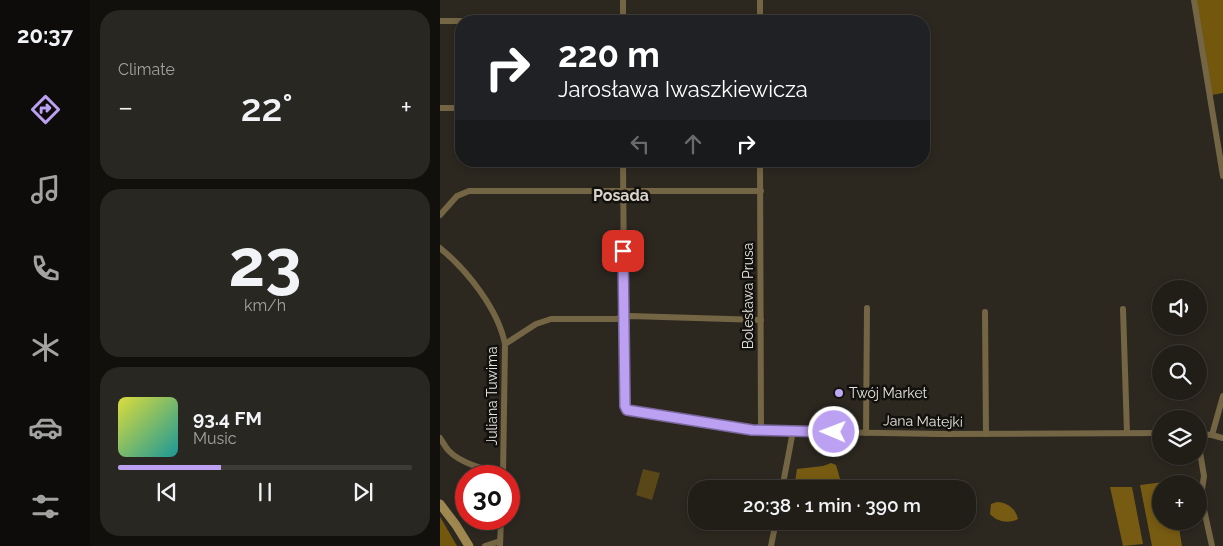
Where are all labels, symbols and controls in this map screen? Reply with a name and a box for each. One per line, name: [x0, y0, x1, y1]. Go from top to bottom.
text: 20:37: [17, 22, 73, 48]
text: 220 m: [558, 34, 660, 75]
icon: right: [475, 35, 540, 100]
text: Climate: [118, 60, 175, 79]
text: Jarosława Iwaszkiewicza: [558, 76, 808, 102]
text: 22°: [241, 85, 293, 130]
text: −: [118, 91, 133, 124]
text: +: [400, 91, 412, 124]
icon: directions: [28, 92, 63, 127]
icon: left: [626, 130, 654, 158]
icon: ahead: [679, 130, 707, 158]
icon: right: [732, 130, 760, 158]
icon: music: [28, 172, 63, 207]
district label: Posada: [593, 186, 649, 205]
text: 23: [229, 225, 301, 301]
pin: [602, 230, 644, 272]
icon: arrive: [609, 237, 637, 265]
street label: Bolesława Prusa: [740, 243, 756, 349]
icon: phone: [28, 251, 63, 286]
map controls: [1152, 280, 1207, 530]
button: sound: [1152, 280, 1207, 335]
text: km/h: [244, 296, 286, 315]
icon: climate: [28, 330, 63, 365]
button: search: [1152, 345, 1207, 400]
street label: Juliana Tuwima: [484, 346, 500, 446]
place label: Twój Market: [849, 385, 928, 401]
marker: Twój Market: [833, 387, 845, 399]
position arrow: [807, 405, 859, 457]
text: 93.4 FM: [193, 407, 262, 429]
icon: car: [28, 410, 63, 445]
button: layers: [1152, 410, 1207, 465]
street label: Jana Matejki: [883, 412, 963, 430]
text: Music: [193, 429, 237, 448]
speed limit sign: 30: [455, 465, 520, 530]
button: +: [1152, 475, 1207, 530]
icon: previous: [153, 478, 181, 506]
icon: pause: [251, 478, 279, 506]
icon: next: [349, 478, 377, 506]
icon: filters: [28, 489, 63, 524]
text: 20:38 · 1 min · 390 m: [743, 494, 921, 516]

